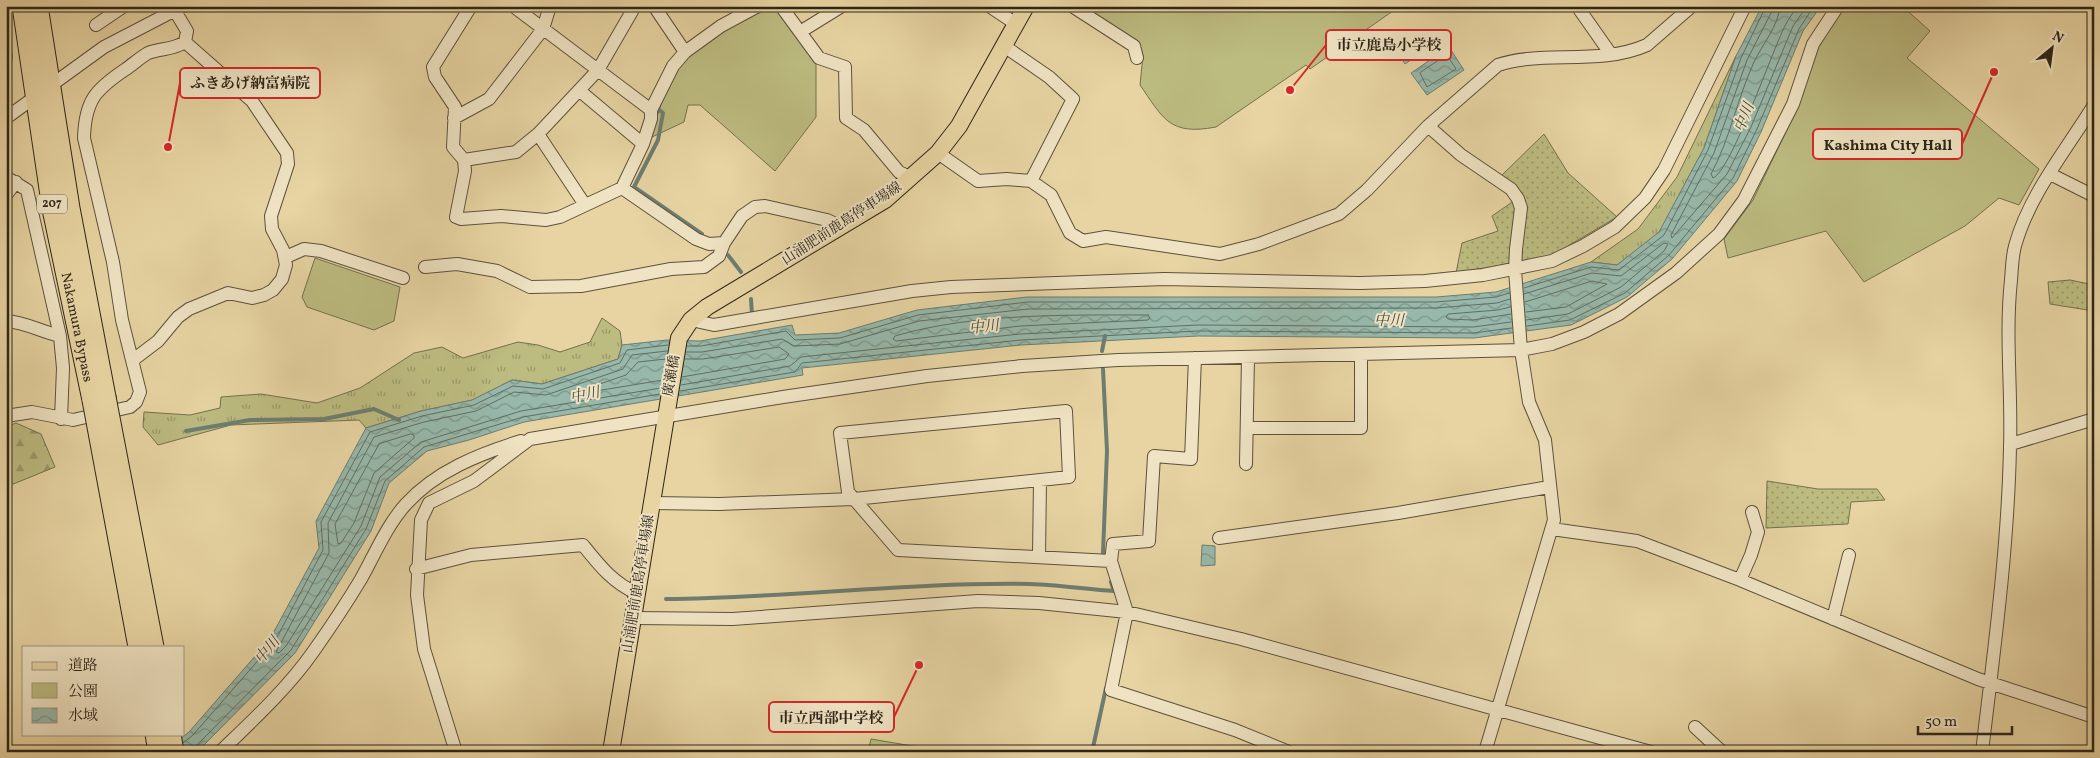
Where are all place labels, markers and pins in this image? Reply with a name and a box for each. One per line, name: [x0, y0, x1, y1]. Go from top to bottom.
callout: 市立鹿島小学校: [1326, 30, 1451, 60]
callout: ふきあげ納富病院: [180, 68, 320, 98]
callout: Kashima City Hall: [1813, 129, 1962, 159]
callout: 市立西部中学校: [769, 702, 894, 732]

